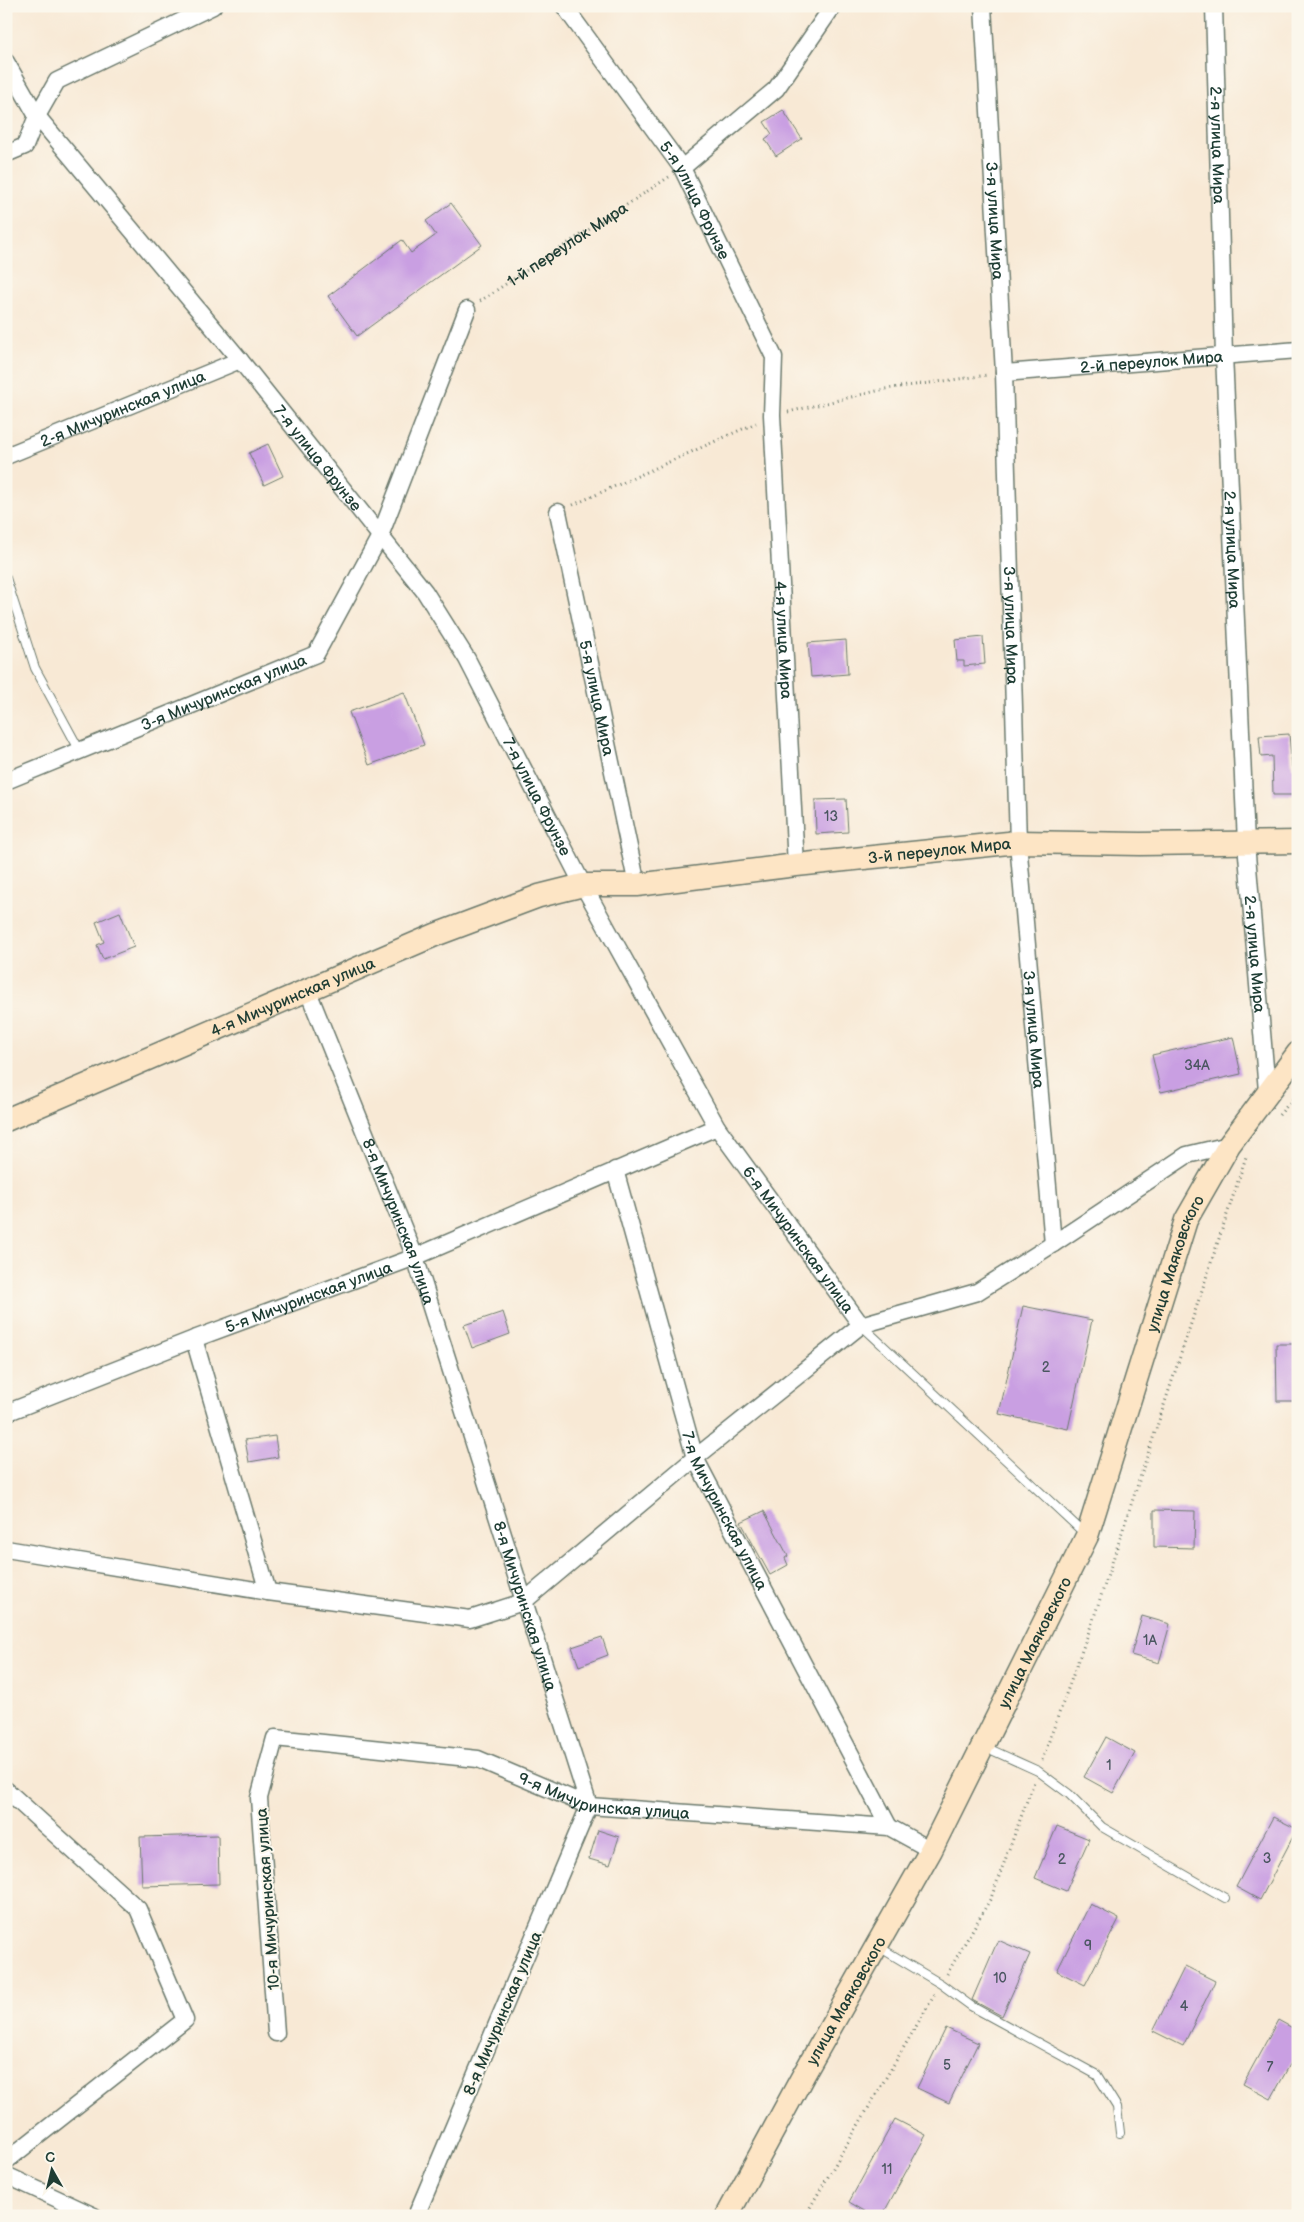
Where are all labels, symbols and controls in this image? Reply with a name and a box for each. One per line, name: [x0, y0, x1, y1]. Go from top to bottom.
street label: 2-я улица Мира: [1205, 86, 1228, 205]
street label: 5-я улица Фрунзе: [655, 138, 733, 263]
street label: 3-я улица Мира: [981, 161, 1007, 281]
street label: 1-й переулок Мира: [504, 199, 632, 292]
street label: 2-й переулок Мира: [1079, 348, 1224, 378]
street label: 2-я Мичуринская улица: [38, 367, 209, 452]
street label: 7-я улица Фрунзе: [269, 402, 365, 516]
street label: 2-я улица Мира: [1219, 490, 1243, 610]
street label: 3-я улица Мира: [999, 566, 1021, 685]
street label: 4-я улица Мира: [770, 581, 795, 700]
street label: 5-я улица Мира: [574, 639, 618, 758]
street label: 3-я Мичуринская улица: [138, 651, 310, 736]
street label: 7-я улица Фрунзе: [498, 735, 574, 859]
house number: 13: [824, 808, 838, 825]
street label: 3-й переулок Мира: [867, 835, 1013, 868]
street label: 2-я улица Мира: [1239, 894, 1268, 1014]
street label: 4-я Мичуринская улица: [208, 954, 379, 1042]
street label: 3-я улица Мира: [1018, 970, 1047, 1090]
house number: 34А: [1184, 1057, 1210, 1074]
street label: 8-я Мичуринская улица: [357, 1136, 438, 1308]
street label: 6-я Мичуринская улица: [738, 1163, 858, 1318]
street label: улица Маяковского: [1143, 1192, 1209, 1335]
street label: 5-я Мичуринская улица: [223, 1258, 395, 1338]
house number: 2: [1042, 1359, 1051, 1376]
street label: 7-я Мичуринская улица: [677, 1429, 771, 1594]
street label: 8-я Мичуринская улица: [488, 1519, 560, 1694]
street label: улица Маяковского: [995, 1574, 1076, 1712]
house number: 1А: [1143, 1632, 1157, 1649]
house number: 1: [1106, 1757, 1112, 1774]
street label: 9-я Мичуринская улица: [515, 1769, 691, 1824]
street label: 10-я Мичуринская улица: [253, 1807, 284, 1991]
house number: 3: [1263, 1850, 1271, 1867]
house number: 2: [1058, 1851, 1067, 1868]
street label: 8-я Мичуринская улица: [460, 1928, 547, 2098]
street label: улица Маяковского: [803, 1934, 891, 2069]
house number: 9: [1084, 1937, 1092, 1954]
house number: 10: [993, 1970, 1007, 1987]
house number: 4: [1180, 1998, 1189, 2015]
house number: 5: [943, 2057, 951, 2074]
house number: 7: [1267, 2059, 1274, 2076]
north arrow: [28, 2144, 78, 2194]
text: С: [44, 2148, 57, 2167]
house number: 11: [882, 2161, 892, 2178]

